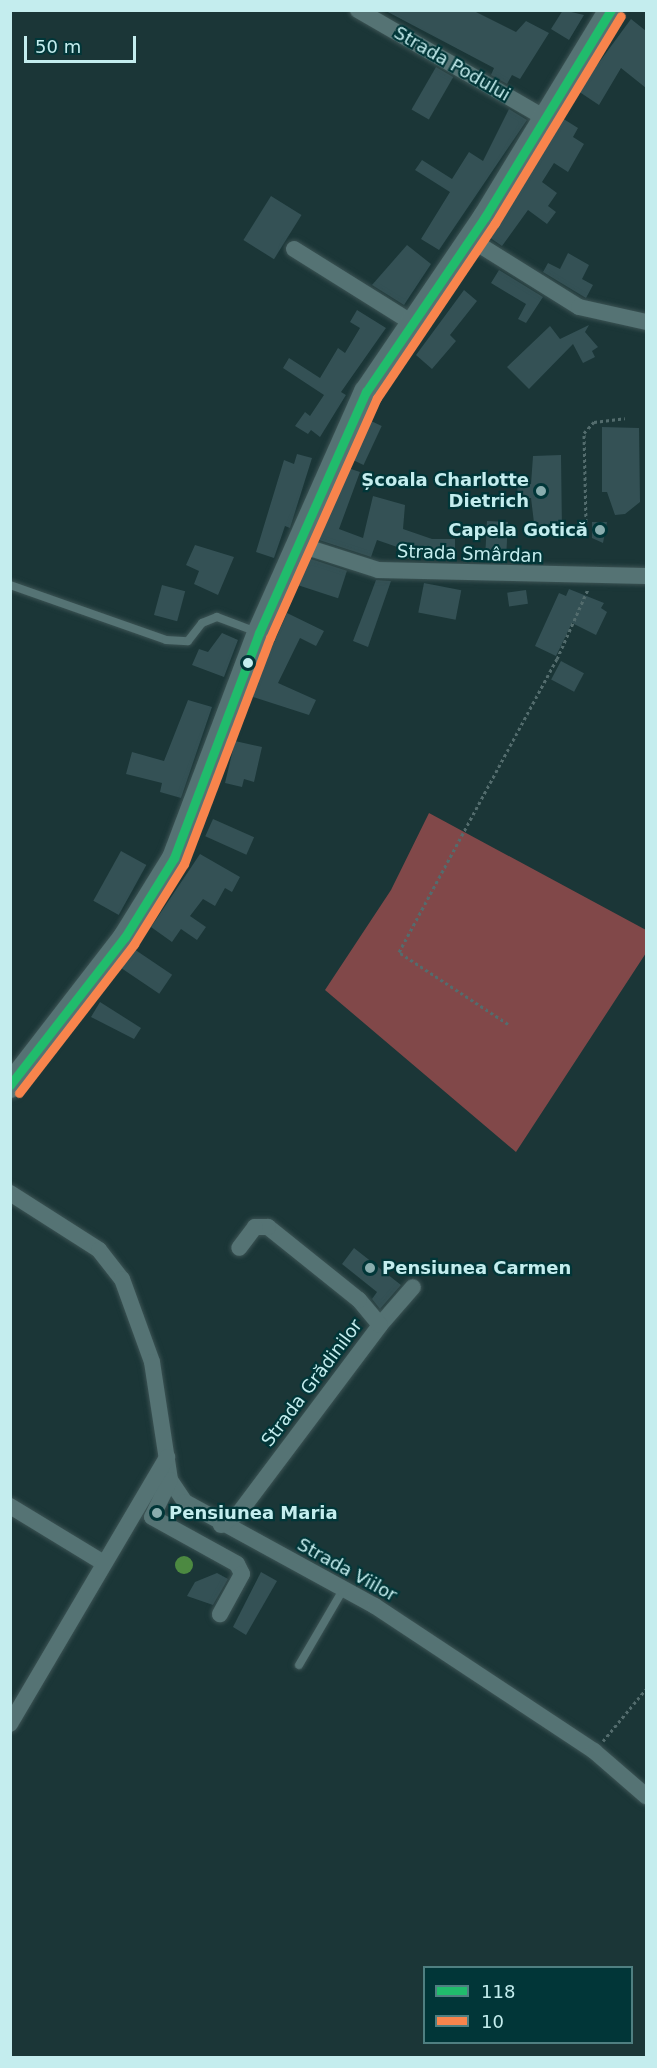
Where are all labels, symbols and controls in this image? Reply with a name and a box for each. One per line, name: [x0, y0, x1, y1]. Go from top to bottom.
street label: Strada Podului: [390, 22, 514, 106]
scale bar: [27, 24, 140, 62]
text: 50 m: [35, 36, 81, 57]
place label: Școala Charlotte Dietrich: [361, 470, 529, 512]
marker: Școala Charlotte Dietrich: [534, 484, 548, 498]
place label: Capela Gotică: [448, 519, 588, 541]
marker: Capela Gotică: [593, 523, 607, 537]
street label: Strada Smârdan: [397, 541, 543, 567]
unlabelled marker: [242, 657, 254, 669]
place label: Pensiunea Carmen: [382, 1257, 571, 1279]
marker: Pensiunea Carmen: [363, 1261, 377, 1275]
street label: Strada Grădinilor: [257, 1315, 367, 1451]
place label: Pensiunea Maria: [169, 1502, 338, 1524]
marker: Pensiunea Maria: [150, 1506, 164, 1520]
street label: Strada Viilor: [293, 1534, 401, 1606]
legend: [423, 1966, 633, 2044]
text: 118: [481, 1981, 515, 2002]
text: 10: [481, 2011, 504, 2032]

